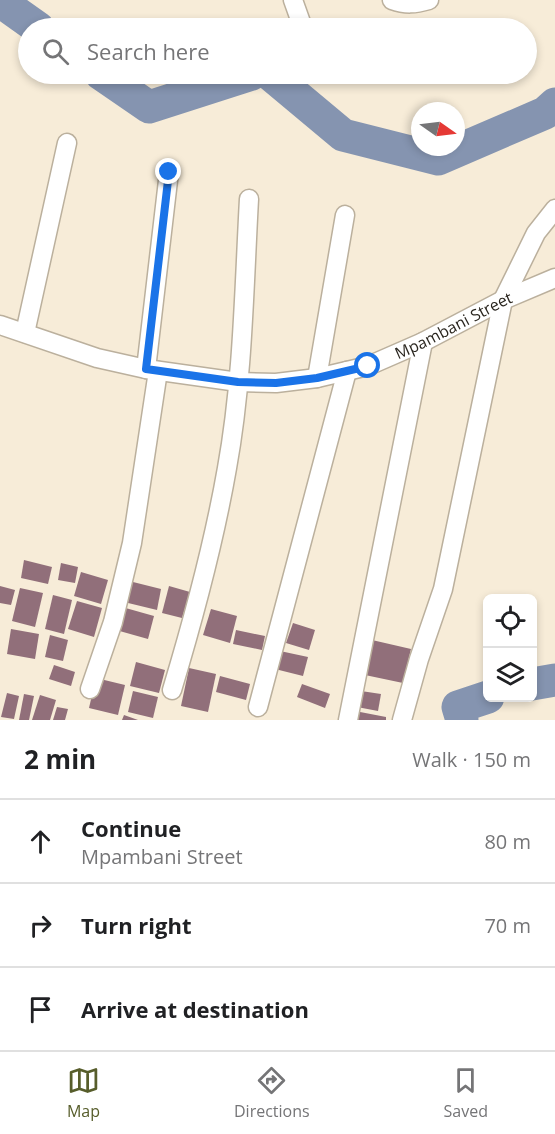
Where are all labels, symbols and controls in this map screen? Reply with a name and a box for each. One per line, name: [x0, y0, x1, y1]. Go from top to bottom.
search box: [18, 18, 537, 84]
icon: search: [39, 35, 72, 68]
text: Search here: [87, 36, 210, 66]
north arrow: [411, 102, 465, 156]
route end: [155, 158, 181, 184]
street label: Mpambani Street: [391, 286, 516, 364]
route start: [354, 352, 380, 378]
map controls: [483, 594, 537, 702]
button: locate: [483, 594, 537, 648]
button: layers: [483, 648, 537, 702]
text: 2 min: [24, 741, 96, 777]
text: Walk · 150 m: [412, 746, 531, 773]
text: Continue: [81, 813, 181, 843]
icon: ahead: [24, 825, 57, 858]
text: 80 m: [484, 828, 531, 855]
text: Mpambani Street: [81, 843, 243, 870]
icon: right: [24, 909, 57, 942]
text: Turn right: [81, 910, 192, 940]
text: 70 m: [484, 912, 531, 939]
icon: arrive: [24, 993, 57, 1026]
text: Arrive at destination: [81, 994, 309, 1024]
tab: Map: [67, 1064, 100, 1122]
tab: Directions: [234, 1064, 310, 1122]
tab: Saved: [444, 1064, 488, 1122]

